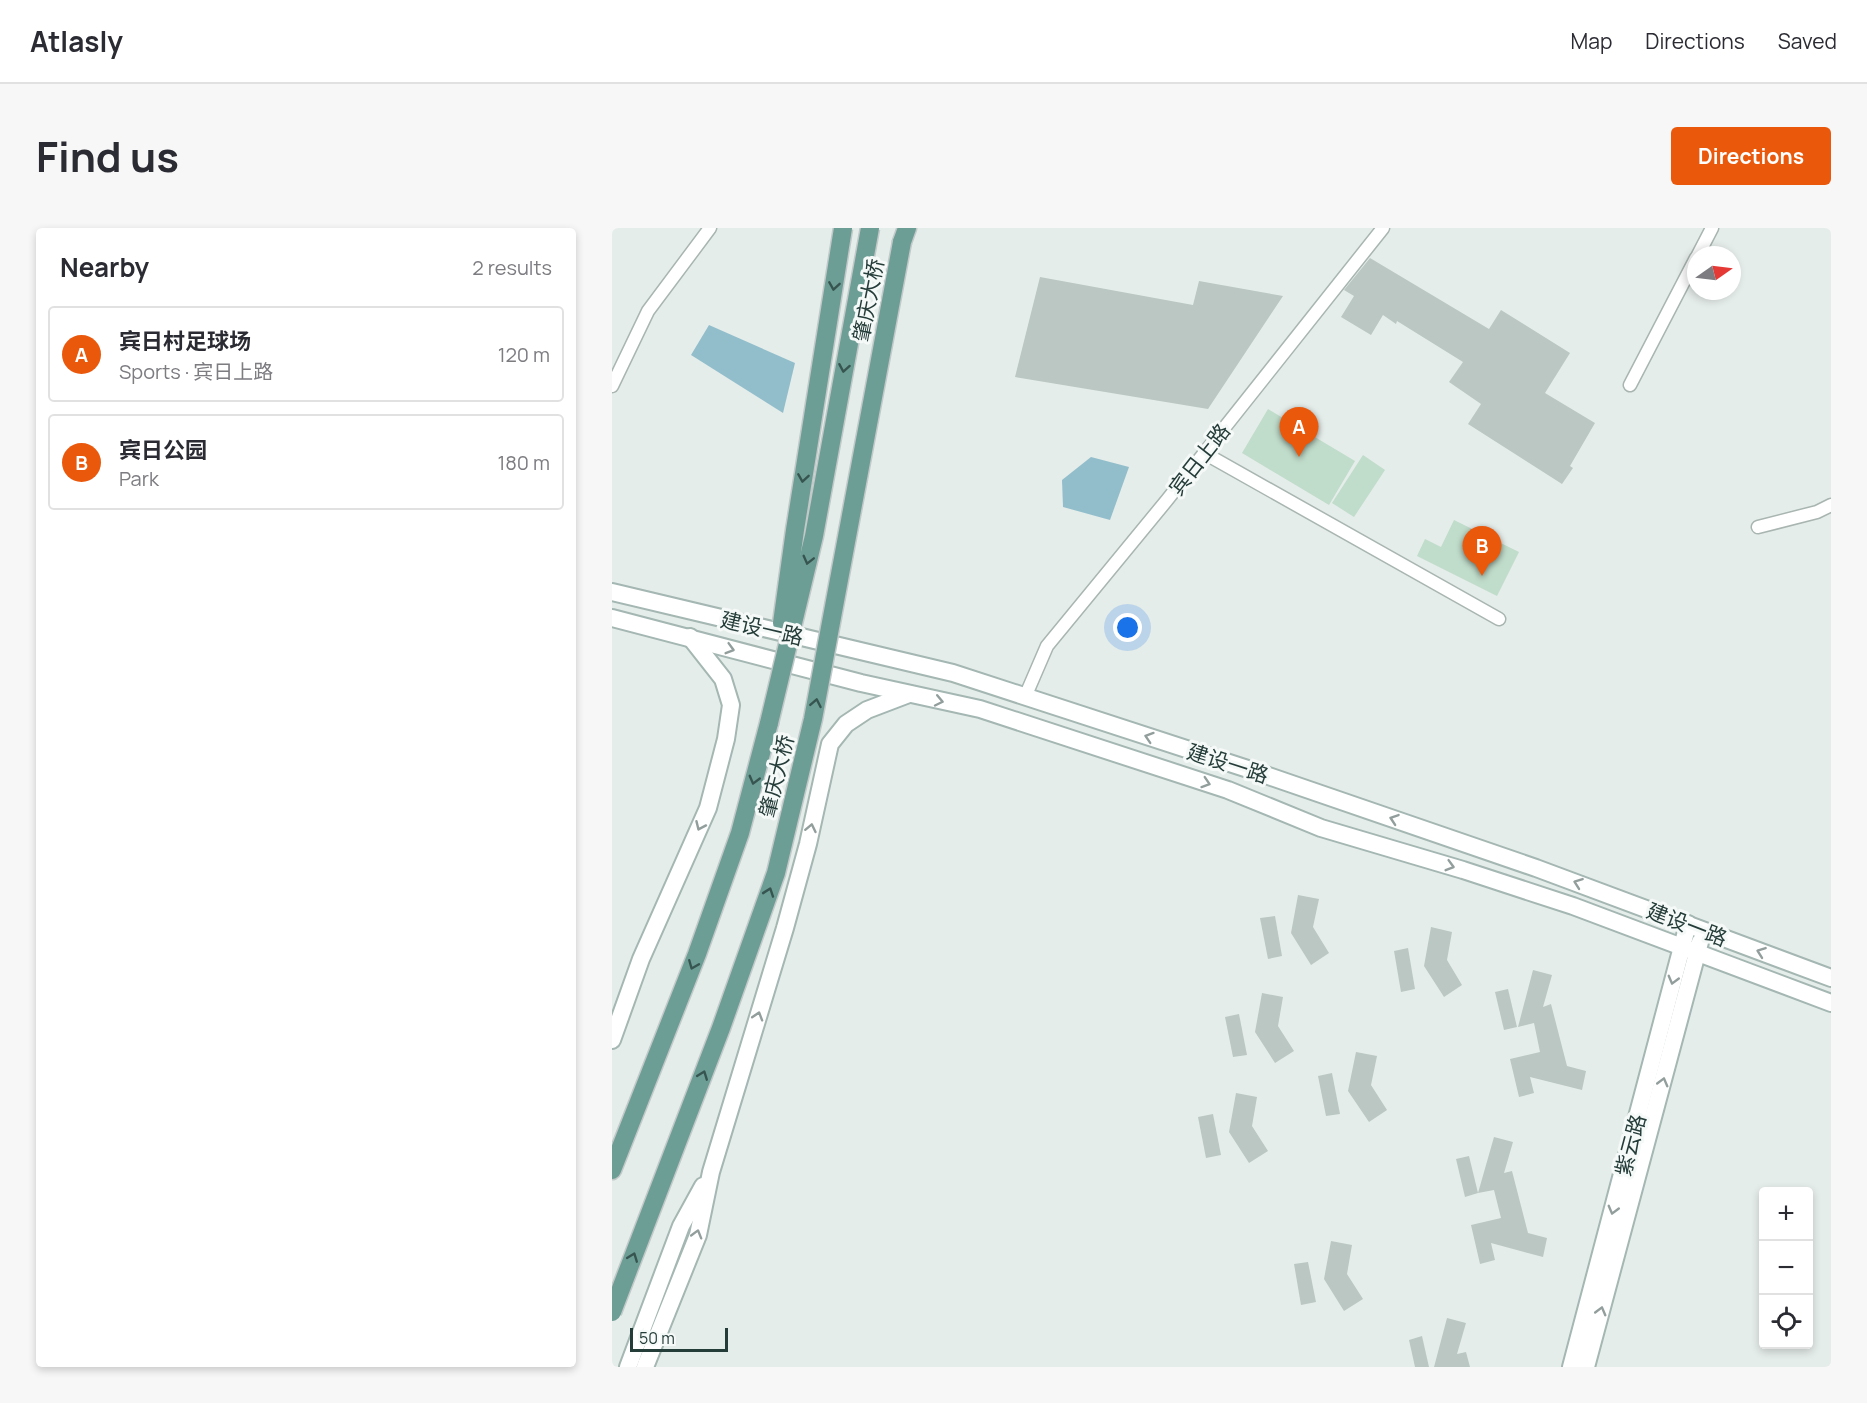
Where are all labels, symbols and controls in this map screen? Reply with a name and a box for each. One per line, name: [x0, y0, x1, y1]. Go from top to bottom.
text: Atlasly: [30, 22, 123, 60]
text: Map: [1571, 27, 1612, 55]
text: Directions: [1645, 27, 1745, 55]
text: Saved: [1778, 27, 1837, 55]
text: Find us: [36, 127, 179, 185]
button: Directions: [1671, 127, 1831, 185]
north arrow: [1687, 246, 1741, 300]
text: Nearby: [60, 249, 149, 285]
text: 2 results: [472, 254, 552, 281]
street label: 肇庆大桥: [846, 256, 890, 344]
one-way arrow: [828, 280, 841, 290]
text: 宾日村足球场: [119, 326, 251, 356]
text: A: [75, 341, 88, 368]
text: 120 m: [498, 341, 550, 368]
text: Sports · 宾日上路: [119, 358, 273, 385]
one-way arrow: [839, 364, 851, 373]
pin: A: [1280, 408, 1318, 457]
street label: 宾日上路: [1162, 417, 1236, 501]
text: 宾日公园: [119, 435, 207, 465]
text: B: [75, 449, 88, 476]
text: 180 m: [497, 449, 550, 476]
text: Park: [119, 465, 159, 492]
one-way arrow: [798, 474, 810, 483]
pin: B: [1462, 526, 1502, 576]
one-way arrow: [803, 555, 816, 565]
street label: 建设一路: [718, 605, 806, 651]
your location: [1113, 613, 1142, 642]
one-way arrow: [725, 641, 735, 654]
one-way arrow: [934, 694, 944, 707]
one-way arrow: [809, 698, 822, 708]
street label: 肇庆大桥: [752, 732, 800, 820]
one-way arrow: [1144, 732, 1155, 744]
street label: 建设一路: [1184, 737, 1272, 789]
one-way arrow: [748, 775, 761, 785]
one-way arrow: [1200, 776, 1211, 788]
one-way arrow: [1389, 814, 1400, 827]
one-way arrow: [695, 819, 707, 830]
one-way arrow: [804, 824, 817, 834]
one-way arrow: [1444, 859, 1455, 871]
one-way arrow: [1573, 878, 1584, 891]
one-way arrow: [761, 887, 774, 898]
street label: 建设一路: [1643, 896, 1731, 952]
one-way arrow: [1756, 946, 1766, 959]
one-way arrow: [688, 959, 700, 970]
one-way arrow: [1668, 975, 1681, 985]
one-way arrow: [751, 1011, 763, 1022]
one-way arrow: [696, 1071, 708, 1082]
one-way arrow: [1655, 1077, 1668, 1087]
street label: 紫云路: [1608, 1111, 1652, 1179]
map controls: [1759, 1187, 1813, 1349]
button: +: [1759, 1187, 1813, 1241]
one-way arrow: [1607, 1204, 1620, 1214]
one-way arrow: [690, 1229, 702, 1240]
button: −: [1759, 1241, 1813, 1295]
one-way arrow: [626, 1253, 638, 1264]
button: locate: [1759, 1295, 1813, 1349]
one-way arrow: [1594, 1306, 1606, 1316]
scale bar: [630, 1325, 728, 1352]
text: 50 m: [639, 1327, 675, 1349]

